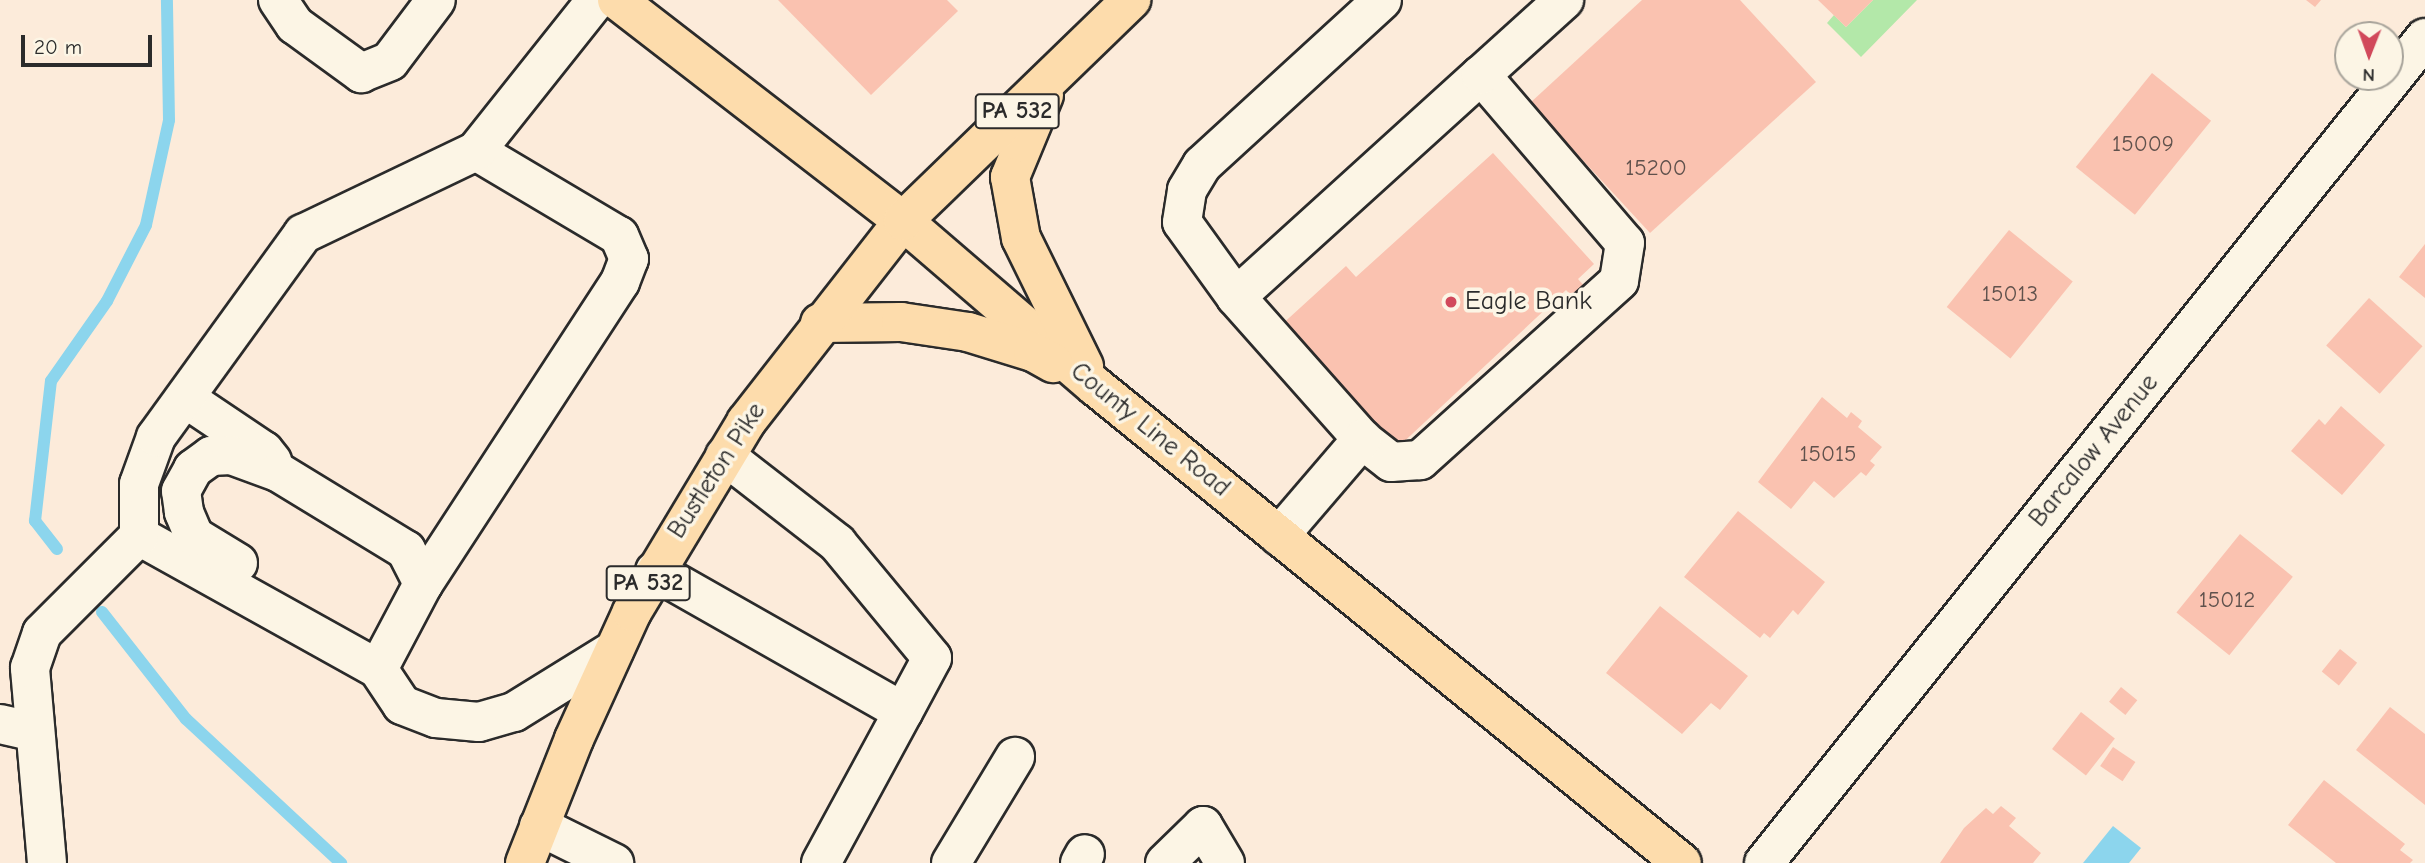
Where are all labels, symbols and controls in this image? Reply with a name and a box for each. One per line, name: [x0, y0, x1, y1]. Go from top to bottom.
scale bar: [24, 21, 156, 65]
north arrow: [2334, 21, 2404, 91]
text: 20 m: [34, 35, 82, 59]
text: N: [2362, 64, 2375, 86]
road number: PA 532: [973, 90, 1061, 132]
house number: 15009: [2112, 130, 2174, 158]
house number: 15200: [1625, 154, 1687, 182]
house number: 15013: [1982, 280, 2038, 308]
place label: Eagle Bank: [1465, 286, 1592, 318]
marker: Eagle Bank: [1443, 294, 1459, 310]
street label: County Line Road: [1064, 356, 1236, 504]
street label: Barcalow Avenue: [2023, 368, 2165, 534]
street label: Bustleton Pike: [662, 397, 772, 545]
house number: 15015: [1799, 440, 1857, 468]
road number: PA 532: [604, 562, 692, 604]
house number: 15012: [2199, 586, 2255, 614]

